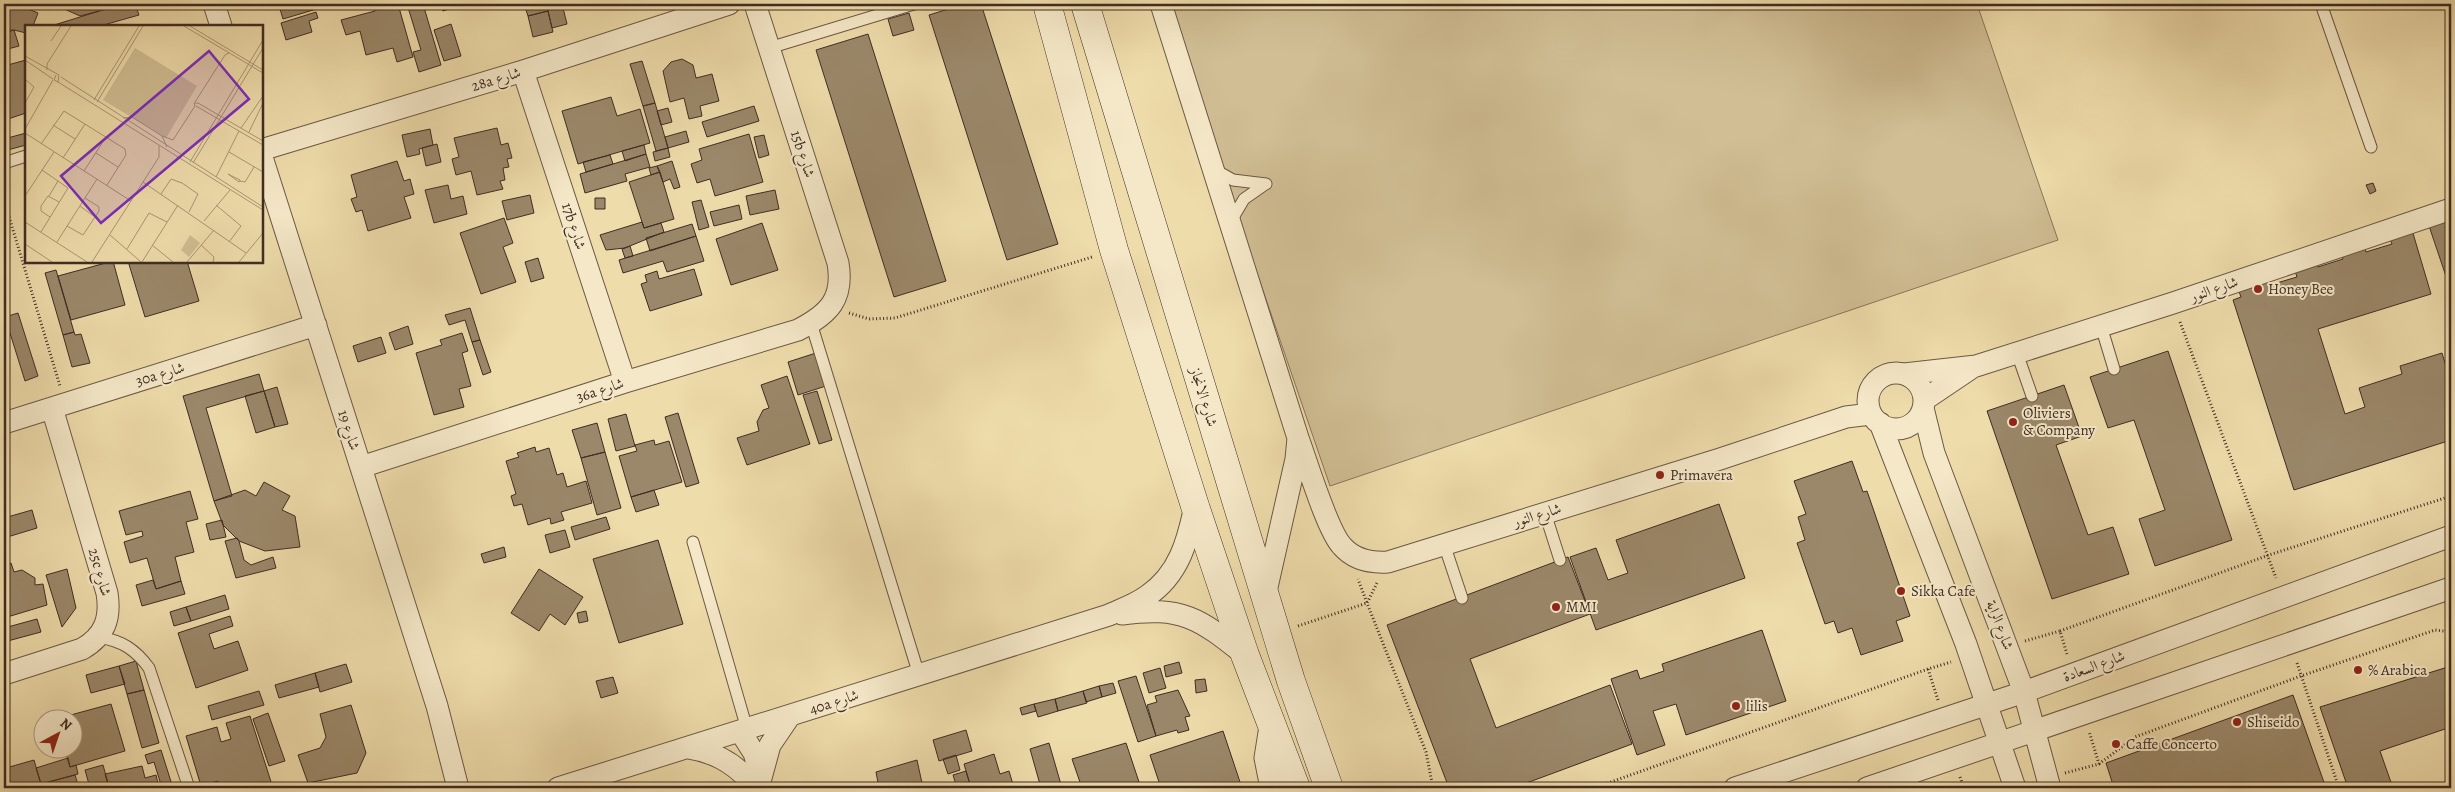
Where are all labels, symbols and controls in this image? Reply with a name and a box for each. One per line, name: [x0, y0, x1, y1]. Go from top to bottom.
inset map: [25, 25, 262, 262]
street label: 28a شارع: [469, 62, 524, 99]
street label: 15b شارع: [783, 128, 820, 181]
street label: 17b شارع: [554, 200, 591, 253]
street label: شارع النور: [2185, 271, 2242, 310]
place label: Honey Bee: [2268, 279, 2334, 299]
marker: Honey Bee: [2252, 283, 2264, 295]
street label: 30a شارع: [133, 357, 188, 394]
street label: شارع الانجاز: [1182, 363, 1222, 430]
street label: 36a شارع: [574, 373, 627, 410]
place label: Oliviers & Company: [2023, 403, 2095, 440]
street label: شارع 19: [330, 407, 365, 454]
marker: Oliviers & Company: [2007, 416, 2019, 428]
place label: Primavera: [1670, 465, 1733, 485]
marker: Primavera: [1654, 469, 1666, 481]
street label: شارع النور: [1508, 498, 1565, 535]
street label: 25c شارع: [81, 546, 116, 599]
place label: Sikka Cafe: [1911, 581, 1976, 601]
marker: Sikka Cafe: [1895, 585, 1907, 597]
place label: MMI: [1566, 597, 1597, 617]
street label: شارع الراية: [1979, 597, 2019, 654]
marker: MMI: [1550, 601, 1562, 613]
street label: شارع السعادة: [2060, 646, 2129, 689]
place label: % Arabica: [2368, 660, 2427, 680]
marker: % Arabica: [2352, 664, 2364, 676]
street label: 40a شارع: [807, 685, 862, 722]
place label: lilis: [1746, 696, 1768, 716]
marker: lilis: [1730, 700, 1742, 712]
north arrow: [32, 710, 82, 760]
place label: Shiseido: [2247, 712, 2300, 732]
text: N: [56, 714, 76, 735]
marker: Shiseido: [2231, 716, 2243, 728]
place label: Caffe Concerto: [2126, 734, 2217, 754]
marker: Caffe Concerto: [2110, 738, 2122, 750]

